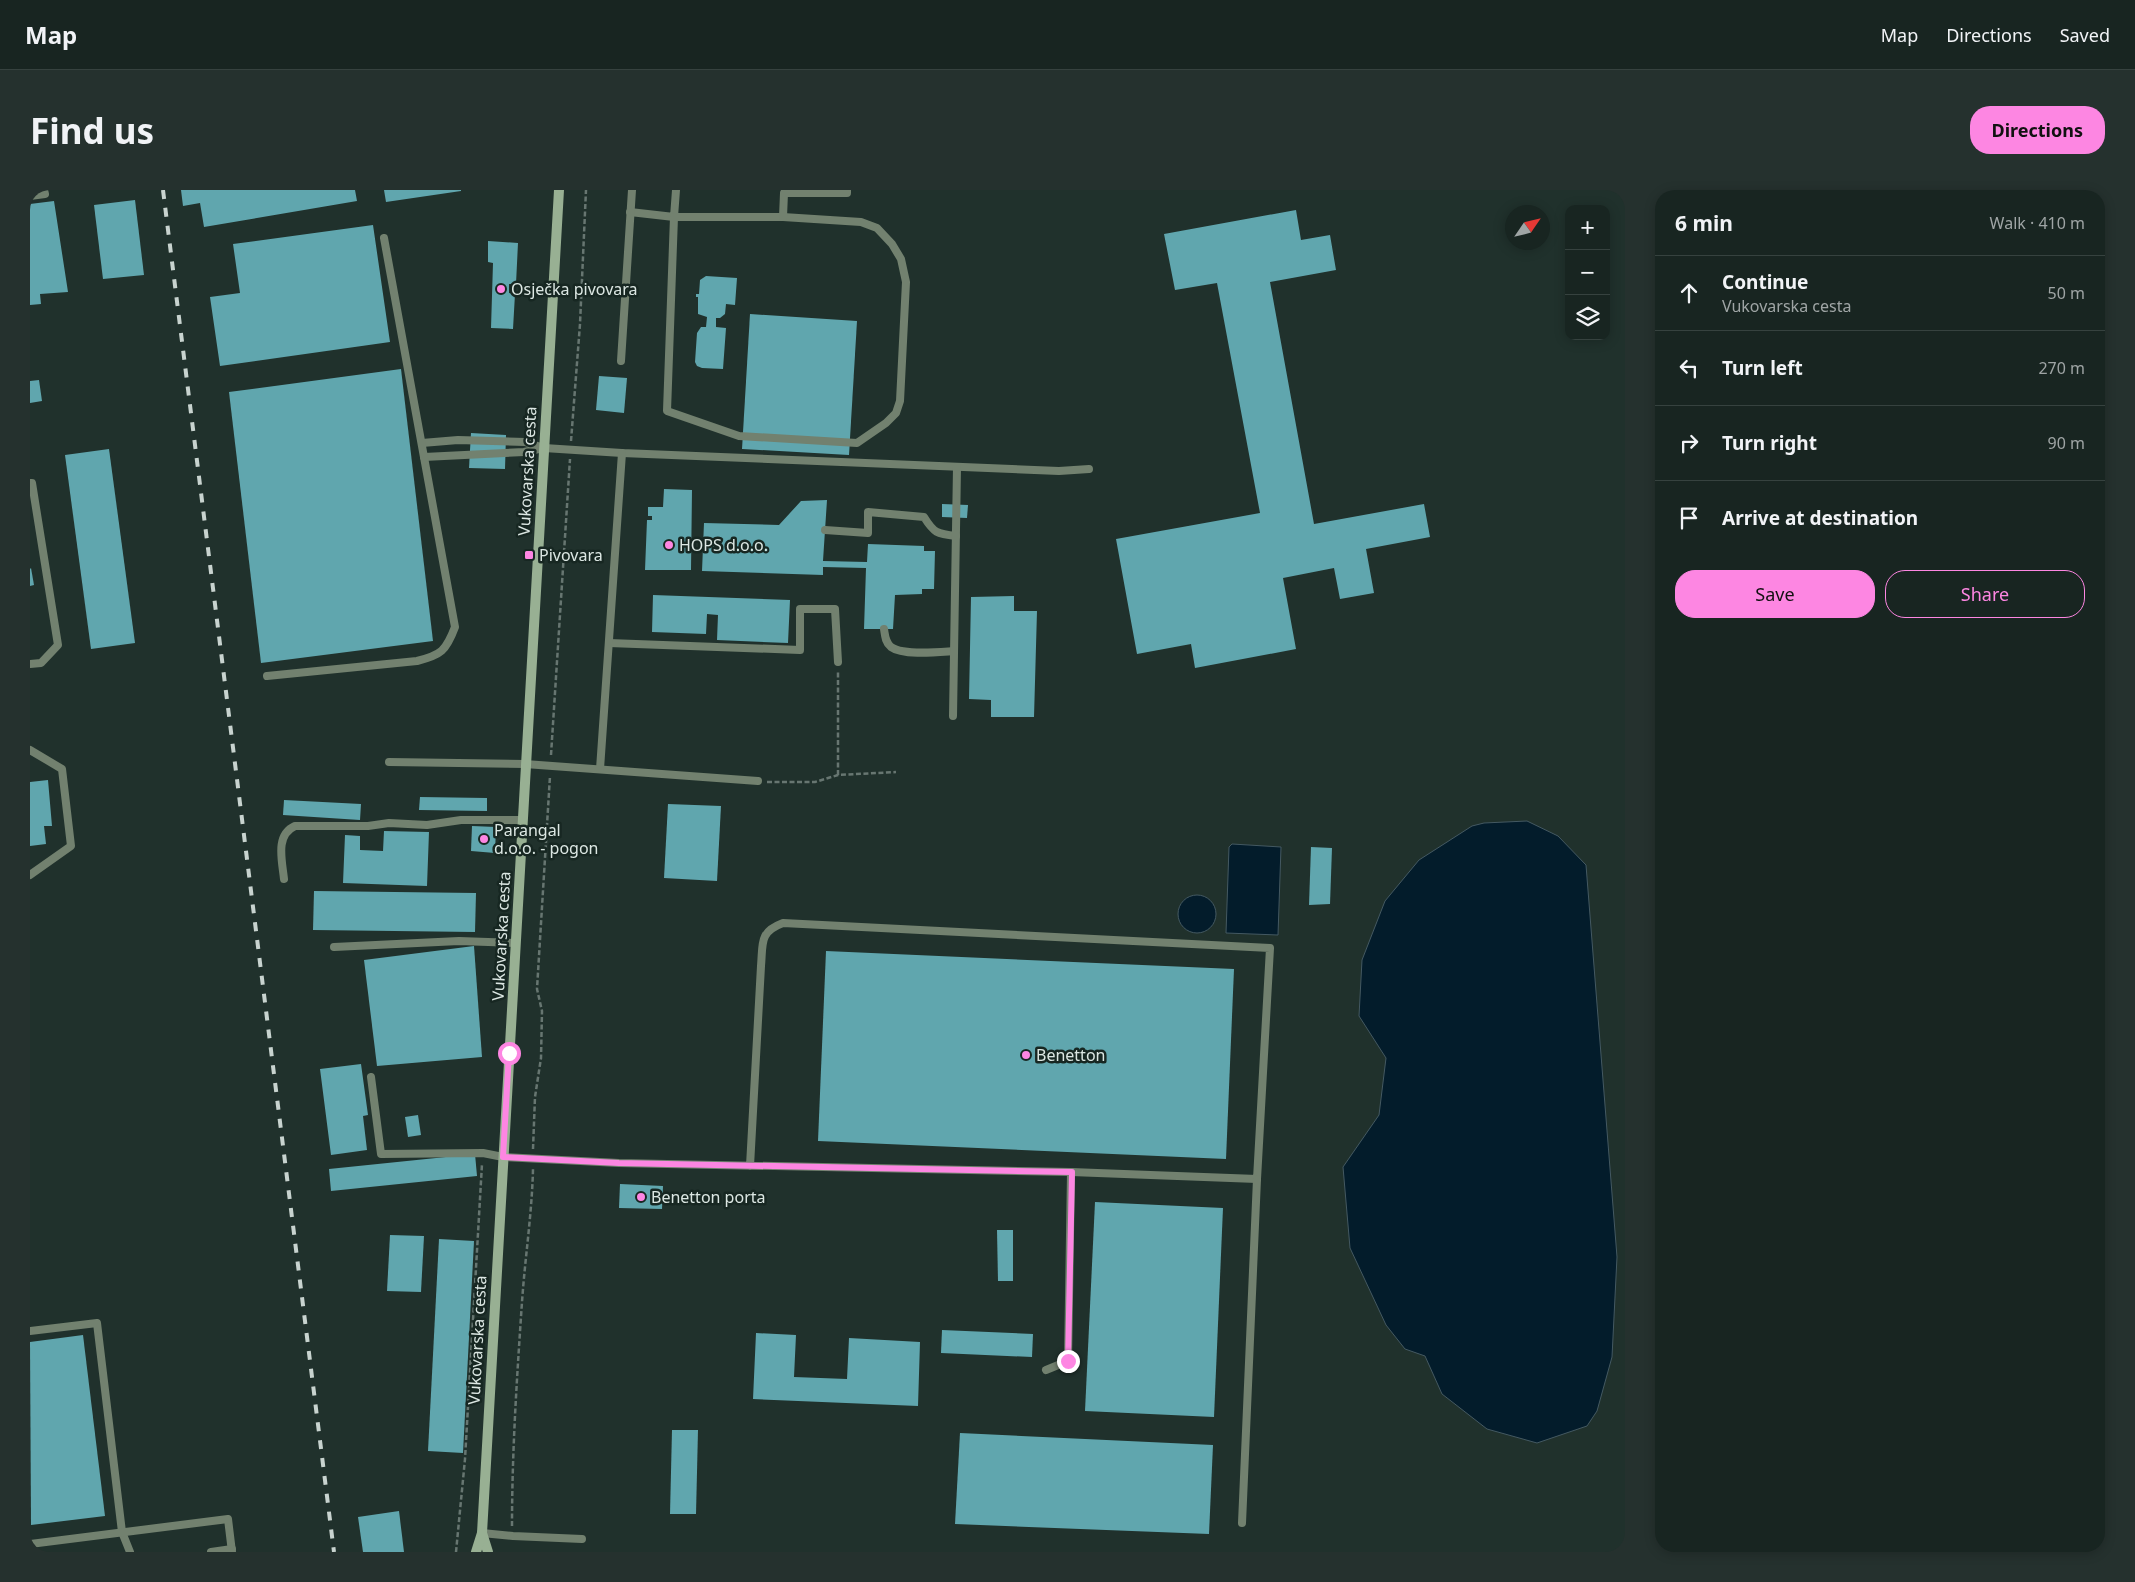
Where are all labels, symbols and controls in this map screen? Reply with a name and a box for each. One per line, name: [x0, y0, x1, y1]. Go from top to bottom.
text: Map: [25, 18, 77, 51]
text: Map: [1881, 23, 1918, 47]
text: Directions: [1946, 23, 2032, 47]
text: Saved: [2060, 23, 2110, 47]
button: Directions: [1970, 106, 2105, 154]
text: Find us: [30, 107, 154, 154]
north arrow: [1505, 205, 1550, 250]
map controls: [1565, 205, 1610, 340]
button: +: [1565, 205, 1610, 250]
text: 6 min: [1675, 209, 1733, 237]
text: Walk · 410 m: [1990, 212, 2085, 234]
button: −: [1565, 250, 1610, 295]
text: Continue: [1722, 269, 1808, 295]
place label: Osječka pivovara: [511, 278, 638, 300]
icon: ahead: [1675, 279, 1703, 307]
text: 50 m: [2048, 282, 2085, 304]
marker: Osječka pivovara: [495, 283, 507, 295]
button: layers: [1565, 295, 1610, 340]
text: Vukovarska cesta: [1722, 295, 1851, 317]
icon: left: [1675, 354, 1703, 382]
text: Turn left: [1722, 355, 1803, 381]
text: 270 m: [2038, 357, 2085, 379]
street label: Vukovarska cesta: [513, 406, 541, 536]
icon: right: [1675, 429, 1703, 457]
text: Turn right: [1722, 430, 1817, 456]
text: 90 m: [2048, 432, 2085, 454]
icon: arrive: [1675, 504, 1703, 532]
text: Arrive at destination: [1722, 505, 1918, 531]
place label: HOPS d.o.o.: [679, 534, 768, 556]
marker: HOPS d.o.o.: [663, 539, 675, 551]
place label: Pivovara: [539, 544, 603, 566]
marker: Pivovara: [523, 549, 535, 561]
button: Save: [1675, 570, 1875, 618]
button: Share: [1885, 570, 2085, 618]
place label: Parangal d.o.o. - pogon: [494, 819, 598, 859]
marker: Parangal d.o.o. - pogon: [478, 833, 490, 845]
street label: Vukovarska cesta: [487, 871, 515, 1001]
route start: [498, 1042, 521, 1065]
place label: Benetton: [1036, 1044, 1105, 1066]
marker: Benetton: [1020, 1049, 1032, 1061]
place label: Benetton porta: [651, 1186, 766, 1208]
marker: Benetton porta: [635, 1191, 647, 1203]
street label: Vukovarska cesta: [463, 1275, 491, 1405]
route end: [1057, 1350, 1080, 1373]

